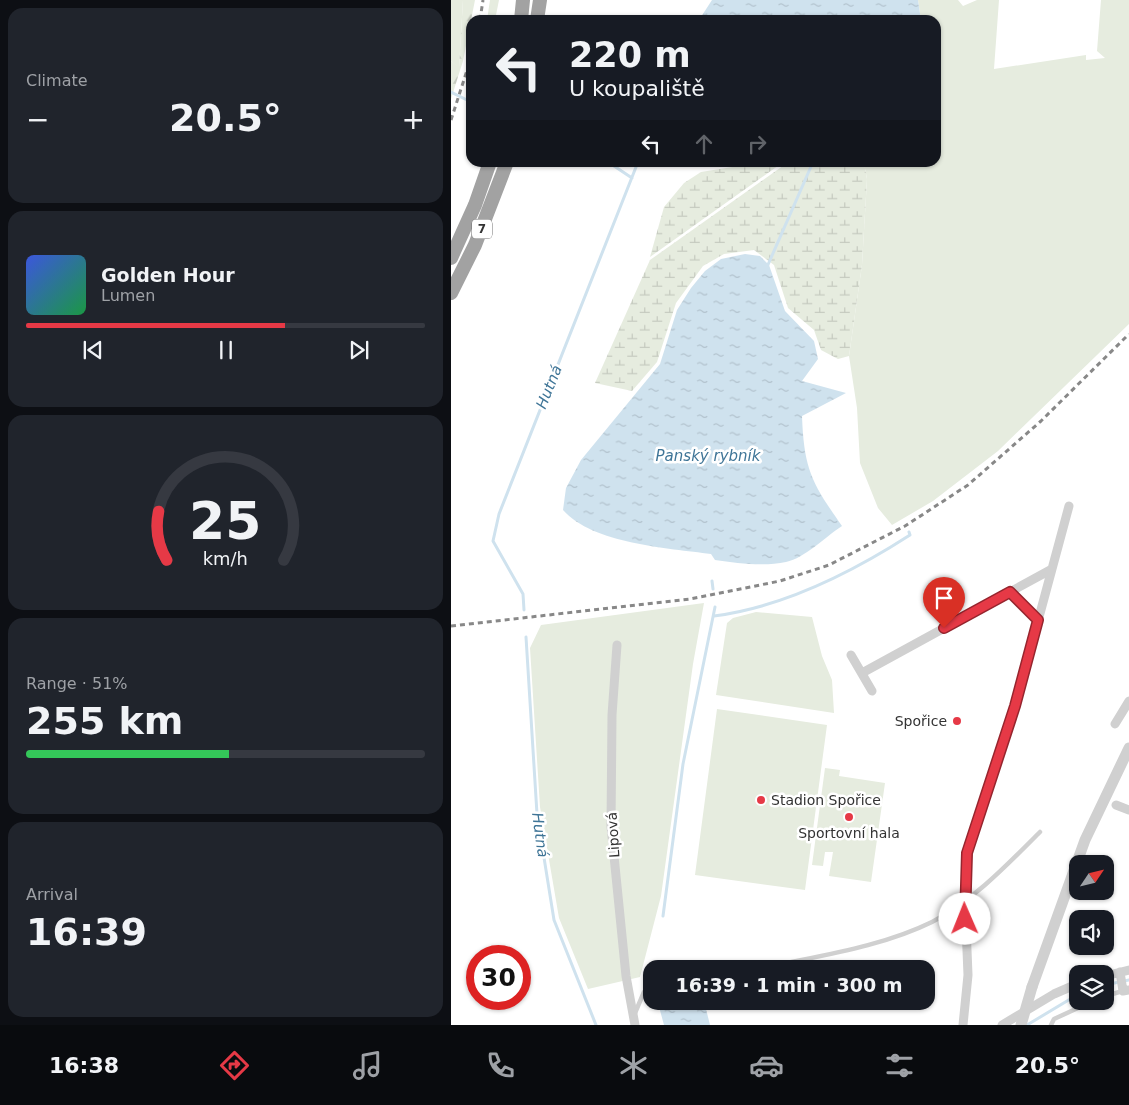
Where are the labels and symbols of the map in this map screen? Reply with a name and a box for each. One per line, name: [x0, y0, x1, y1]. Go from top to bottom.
road number: 7: [472, 220, 492, 238]
water label: Hutná: [532, 363, 566, 411]
water label: Panský rybník: [656, 447, 762, 465]
pin: [923, 577, 965, 628]
place label: Spořice: [895, 713, 947, 729]
marker: Spořice: [951, 715, 963, 727]
place label: Stadion Spořice: [771, 792, 881, 808]
marker: Stadion Spořice: [755, 794, 767, 806]
water label: Hutná: [528, 811, 552, 859]
street label: Lipová: [603, 811, 623, 859]
marker: Sportovní hala: [843, 811, 855, 823]
place label: Sportovní hala: [798, 825, 900, 841]
north arrow: [1069, 855, 1113, 900]
position arrow: [938, 892, 990, 944]
speed limit sign: 30: [466, 945, 531, 1010]

